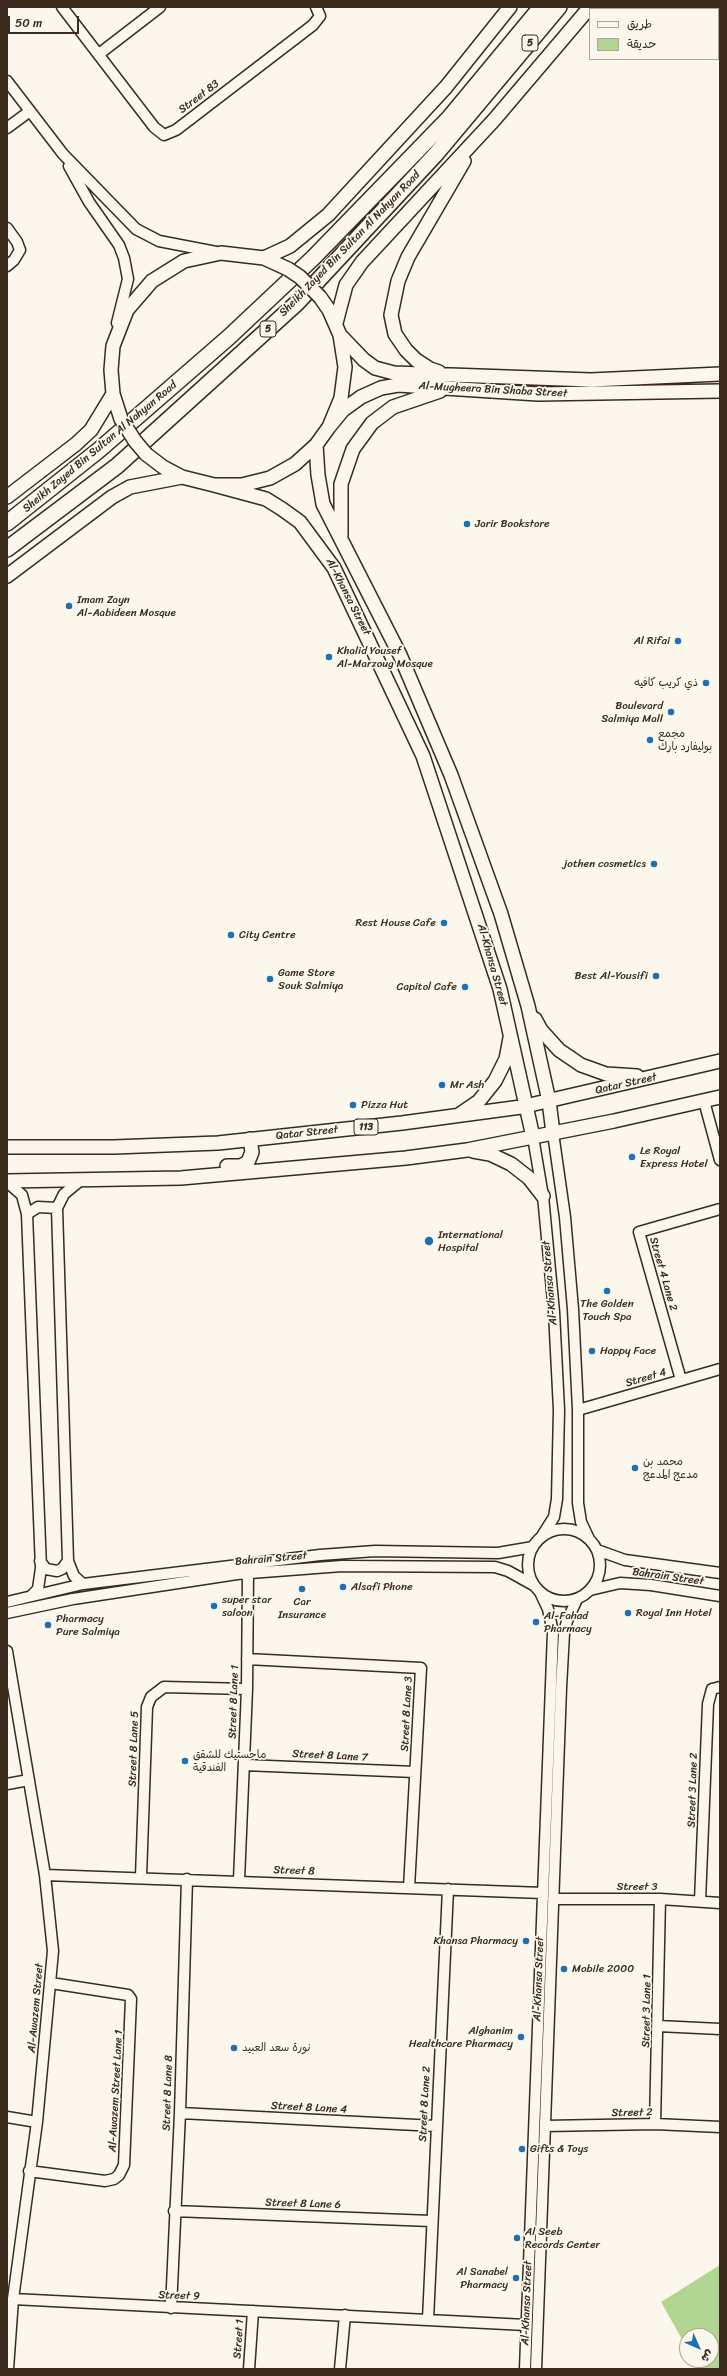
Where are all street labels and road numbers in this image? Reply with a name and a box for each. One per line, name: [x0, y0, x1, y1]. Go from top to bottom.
road number: 5: [522, 35, 538, 51]
street label: Street 83: [176, 77, 222, 117]
street label: Sheikh Zayed Bin Sultan Al Nahyan Road: [277, 169, 423, 319]
road number: 5: [260, 321, 276, 337]
street label: Sheikh Zayed Bin Sultan Al Nahyan Road: [20, 379, 180, 515]
street label: Al-Mugheera Bin Shaba Street: [418, 380, 568, 400]
street label: Al-Khansa Street: [323, 556, 373, 638]
street label: Al-Khansa Street: [474, 922, 510, 1008]
street label: Qatar Street: [594, 1071, 658, 1097]
road number: 113: [354, 1119, 378, 1135]
street label: Qatar Street: [275, 1123, 339, 1143]
street label: Street 4 Lane 2: [646, 1236, 680, 1312]
street label: Al-Khansa Street: [540, 1240, 560, 1326]
street label: Street 4: [624, 1366, 668, 1390]
street label: Bahrain Street: [235, 1549, 307, 1569]
street label: Bahrain Street: [631, 1565, 705, 1589]
street label: Street 8 Lane 1: [226, 1665, 242, 1739]
street label: Street 8 Lane 3: [398, 1676, 416, 1752]
street label: Street 8 Lane 5: [126, 1711, 142, 1787]
street label: Street 8 Lane 7: [292, 1747, 368, 1765]
street label: Street 3 Lane 2: [685, 1752, 701, 1828]
street label: Street 8: [273, 1864, 315, 1878]
street label: Street 3: [617, 1880, 657, 1894]
street label: Al-Khansa Street: [531, 1936, 547, 2022]
street label: Al-Awazem Street: [26, 1963, 46, 2053]
street label: Street 3 Lane 1: [640, 1974, 654, 2048]
street label: Al-Awazem Street Lane 1: [106, 2029, 126, 2153]
street label: Street 8 Lane 8: [160, 2055, 176, 2131]
street label: Street 8 Lane 2: [416, 2066, 434, 2142]
street label: Street 8 Lane 4: [271, 2099, 347, 2117]
street label: Street 2: [611, 2106, 653, 2120]
street label: Street 8 Lane 6: [265, 2196, 341, 2212]
street label: Al-Khansa Street: [519, 2260, 535, 2346]
street label: Street 9: [158, 2289, 200, 2303]
street label: Street 1: [231, 2319, 247, 2359]

